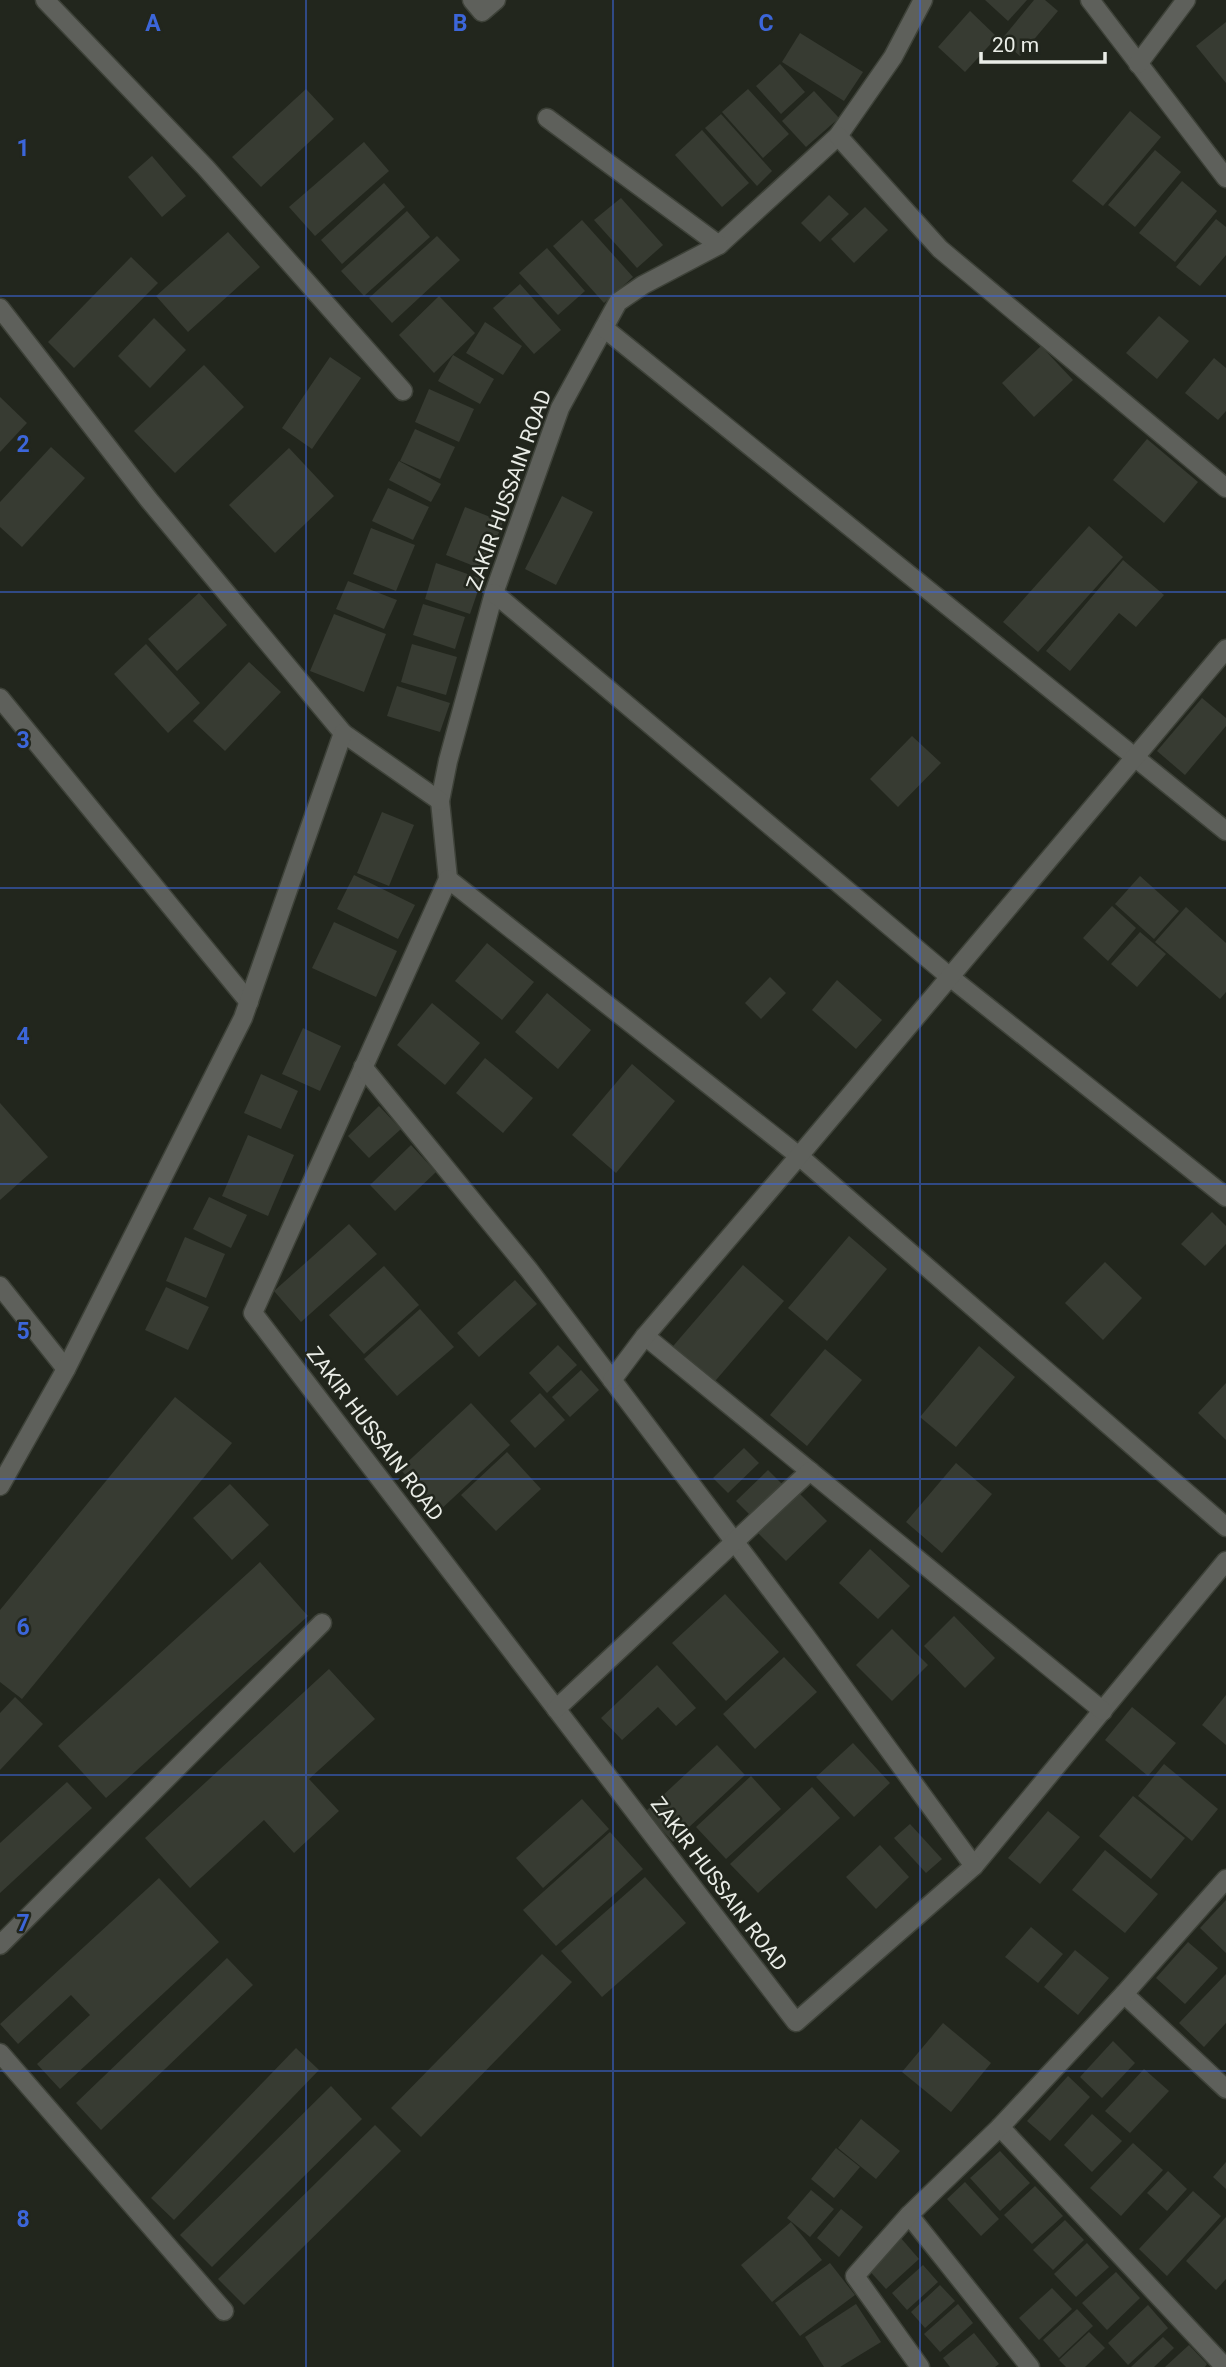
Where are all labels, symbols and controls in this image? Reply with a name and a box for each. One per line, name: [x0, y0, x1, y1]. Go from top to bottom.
text: A: [145, 10, 161, 37]
text: B: [453, 10, 467, 37]
text: C: [758, 10, 774, 37]
scale bar: [981, 21, 1105, 65]
text: 20 m: [992, 33, 1039, 57]
text: 1: [16, 135, 30, 162]
street label: ZAKIR HUSSAIN ROAD: [462, 387, 556, 593]
text: 2: [16, 431, 30, 458]
text: 3: [16, 727, 30, 754]
text: 4: [16, 1023, 30, 1050]
text: 5: [16, 1318, 30, 1345]
street label: ZAKIR HUSSAIN ROAD: [302, 1342, 448, 1526]
text: 6: [16, 1614, 30, 1641]
street label: ZAKIR HUSSAIN ROAD: [646, 1792, 792, 1976]
text: 7: [16, 1910, 30, 1937]
text: 8: [16, 2206, 30, 2233]

